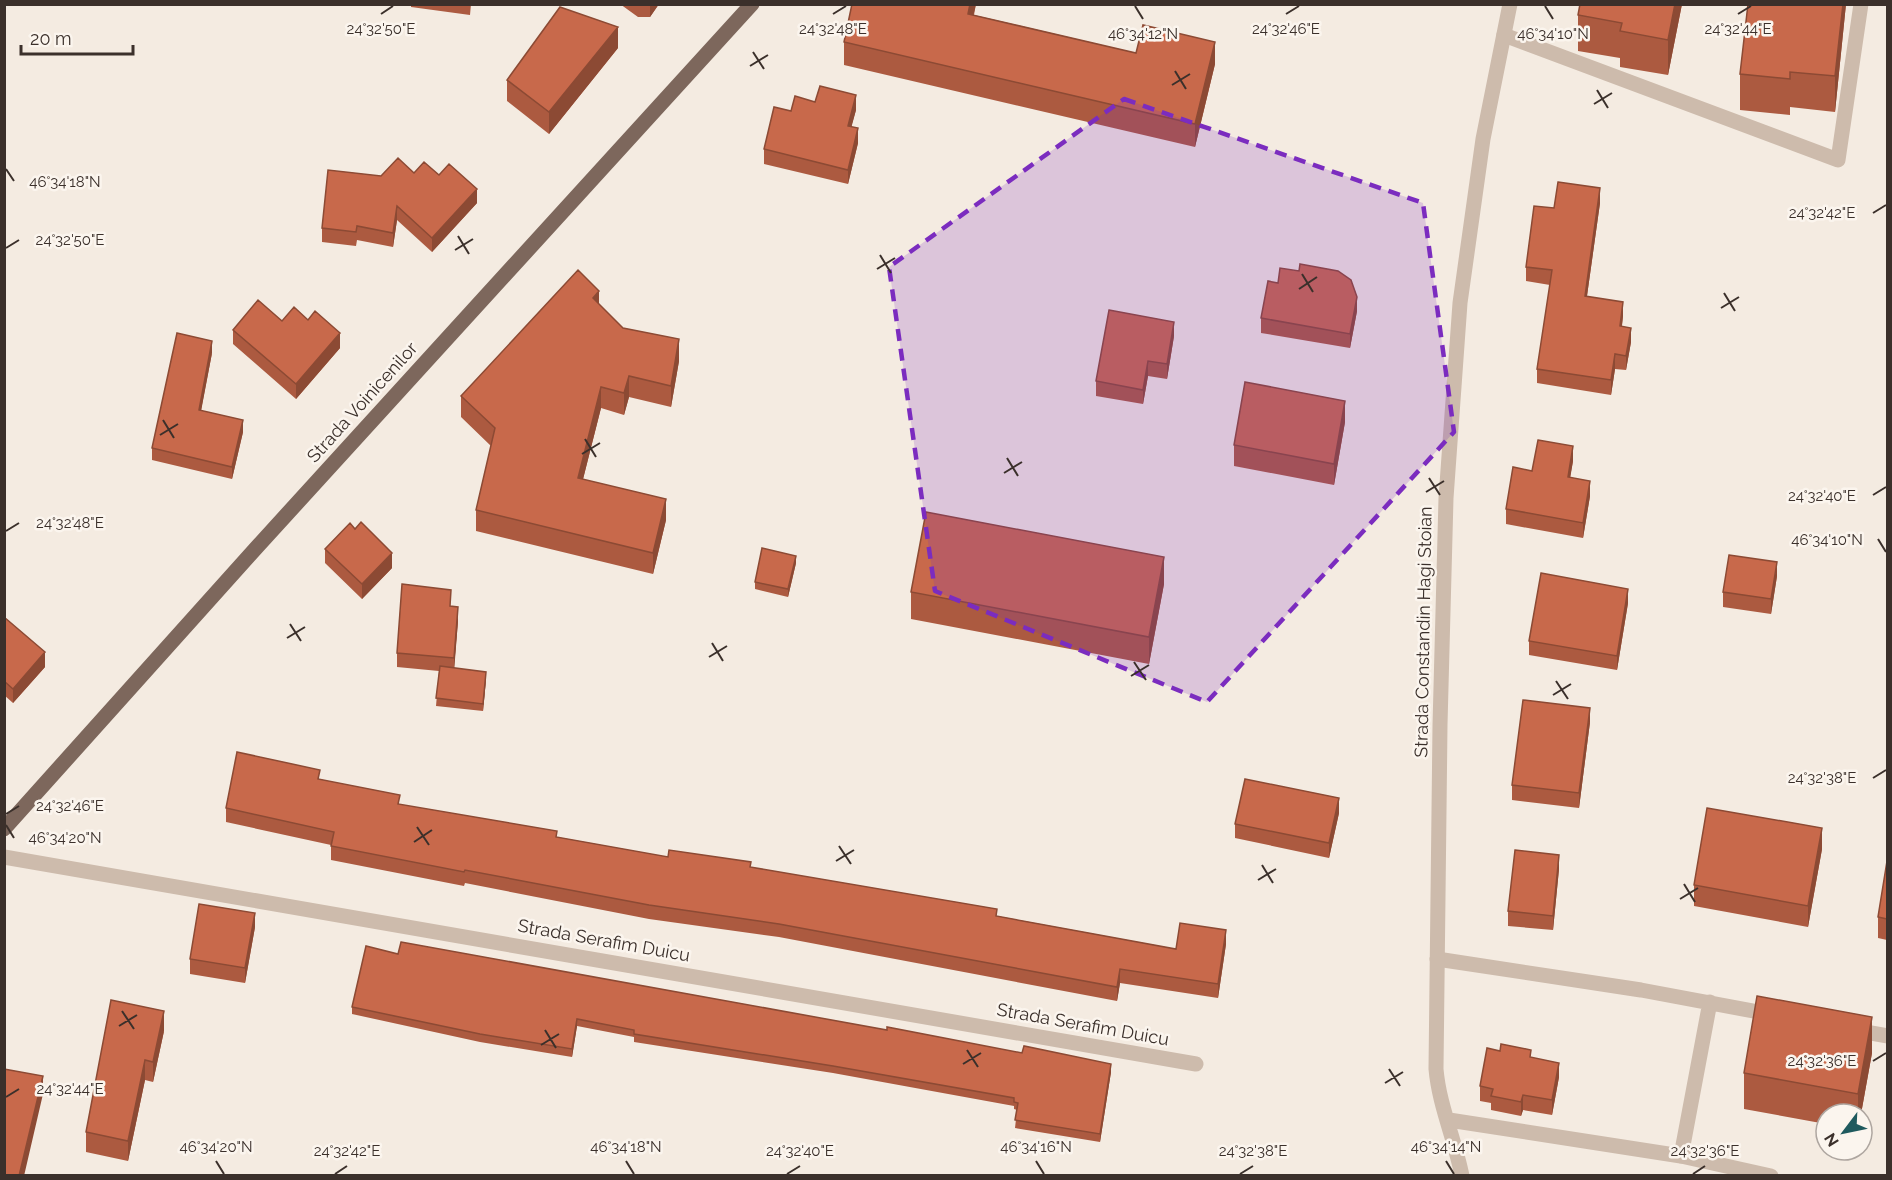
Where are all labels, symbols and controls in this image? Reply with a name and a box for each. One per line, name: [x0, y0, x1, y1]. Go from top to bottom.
scale bar: [21, 18, 134, 56]
text: 24°32'50"E: [347, 20, 415, 38]
text: 24°32'48"E: [799, 20, 867, 38]
text: 24°32'46"E: [1252, 20, 1320, 38]
text: 24°32'44"E: [1704, 20, 1772, 38]
text: 46°34'12"N: [1108, 25, 1178, 43]
text: 46°34'10"N: [1517, 25, 1589, 43]
text: 20 m: [30, 28, 72, 49]
text: 46°34'18"N: [29, 173, 101, 191]
text: 24°32'42"E: [1789, 204, 1855, 222]
text: 24°32'50"E: [36, 231, 104, 249]
street label: Strada Voinicenilor: [302, 337, 422, 466]
text: 24°32'40"E: [1788, 487, 1856, 505]
street label: Strada Constandin Hagi Stoian: [1410, 506, 1436, 758]
text: 24°32'48"E: [36, 514, 104, 532]
text: 46°34'10"N: [1791, 531, 1863, 549]
text: 24°32'38"E: [1788, 769, 1856, 787]
text: 24°32'46"E: [36, 797, 104, 815]
text: 46°34'20"N: [29, 829, 101, 847]
street label: Strada Serafim Duicu: [516, 915, 692, 965]
street label: Strada Serafim Duicu: [995, 999, 1171, 1049]
text: 24°32'36"E: [1788, 1052, 1856, 1070]
text: 24°32'44"E: [36, 1080, 104, 1098]
north arrow: [1814, 1102, 1874, 1162]
text: N: [1820, 1129, 1843, 1150]
text: 46°34'20"N: [180, 1138, 252, 1156]
text: 46°34'18"N: [590, 1138, 662, 1156]
text: 46°34'16"N: [1000, 1138, 1072, 1156]
text: 46°34'14"N: [1411, 1138, 1481, 1156]
text: 24°32'42"E: [314, 1142, 380, 1160]
text: 24°32'40"E: [766, 1142, 834, 1160]
text: 24°32'38"E: [1219, 1142, 1287, 1160]
text: 24°32'36"E: [1671, 1142, 1739, 1160]

